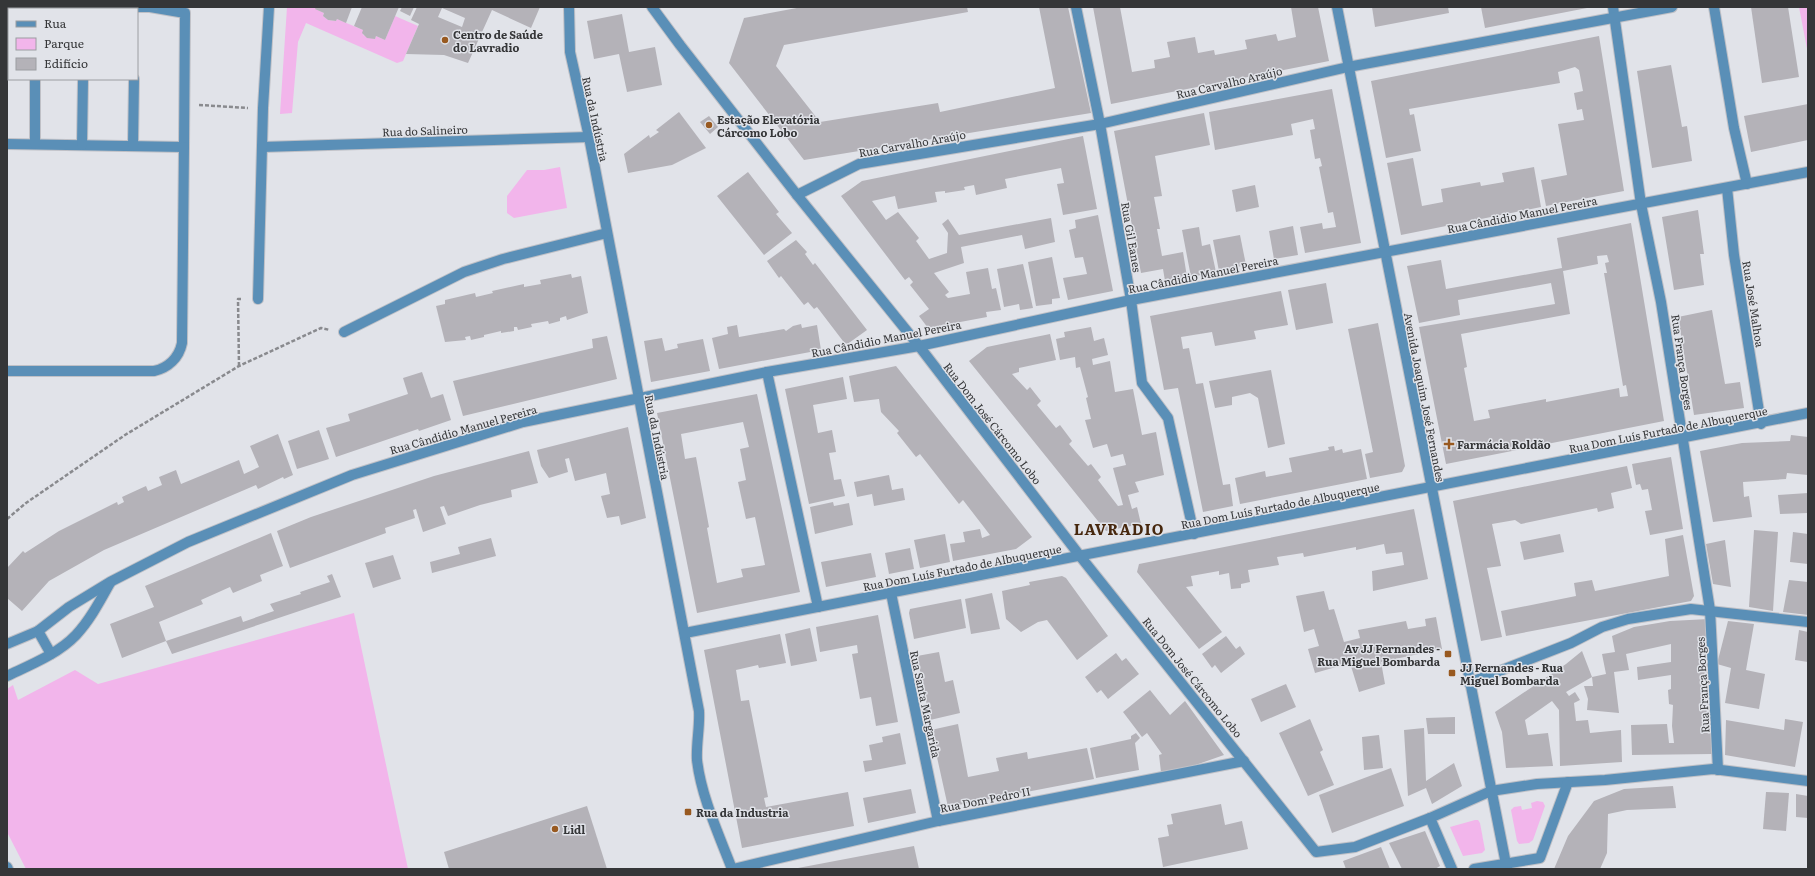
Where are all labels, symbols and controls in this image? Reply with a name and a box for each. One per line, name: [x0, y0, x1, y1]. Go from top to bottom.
legend: [8, 8, 138, 80]
text: Rua: [44, 14, 67, 32]
place label: Centro de Saúde do Lavradio: [453, 26, 543, 55]
text: Parque: [44, 34, 84, 52]
marker: Centro de Saúde do Lavradio: [440, 35, 450, 45]
text: Edifício: [44, 54, 88, 72]
street label: Rua Carvalho Araújo: [1174, 62, 1284, 102]
street label: Rua da Indústria: [579, 75, 613, 163]
place label: Estação Elevatória Cárcomo Lobo: [717, 111, 821, 140]
marker: Estação Elevatória Cárcomo Lobo: [704, 120, 714, 130]
street label: Rua do Salineiro: [382, 121, 468, 139]
street label: Rua Carvalho Araújo: [857, 126, 967, 160]
street label: Rua Cândidio Manuel Pereira: [1446, 192, 1598, 236]
street label: Rua Gil Eanes: [1118, 201, 1146, 273]
street label: Rua Cândidio Manuel Pereira: [1127, 252, 1279, 296]
street label: Rua José Malhoa: [1739, 260, 1769, 349]
street label: Avenida Joaquim José Fernandes: [1401, 311, 1449, 483]
street label: Rua França Borges: [1668, 313, 1698, 411]
street label: Rua Cândidio Manuel Pereira: [810, 316, 962, 360]
street label: Rua Dom José Cárcomo Lobo: [940, 359, 1046, 487]
street label: Rua da Indústria: [642, 393, 674, 481]
street label: Rua Cândidio Manuel Pereira: [387, 400, 539, 458]
street label: Rua Dom Luís Furtado de Albuquerque: [1567, 402, 1769, 456]
place label: Farmácia Roldão: [1457, 436, 1551, 452]
marker: Farmácia Roldão: [1444, 439, 1454, 449]
street label: Rua Dom Luís Furtado de Albuquerque: [1179, 478, 1381, 532]
district label: LAVRADIO: [1074, 517, 1164, 540]
street label: Rua Dom Luís Furtado de Albuquerque: [861, 540, 1063, 594]
street label: Rua Dom José Cárcomo Lobo: [1139, 613, 1247, 741]
street label: Rua França Borges: [1691, 637, 1713, 733]
place label: Av JJ Fernandes - Rua Miguel Bombarda: [1317, 640, 1441, 669]
street label: Rua Santa Margarida: [907, 649, 945, 759]
marker: Av JJ Fernandes - Rua Miguel Bombarda: [1443, 649, 1453, 659]
place label: JJ Fernandes - Rua Miguel Bombarda: [1460, 659, 1564, 688]
marker: JJ Fernandes - Rua Miguel Bombarda: [1447, 668, 1457, 678]
street label: Rua Dom Pedro II: [938, 782, 1032, 816]
place label: Rua da Industria: [696, 804, 789, 820]
marker: Rua da Industria: [683, 807, 693, 817]
place label: Lidl: [563, 821, 585, 837]
marker: Lidl: [550, 824, 560, 834]

